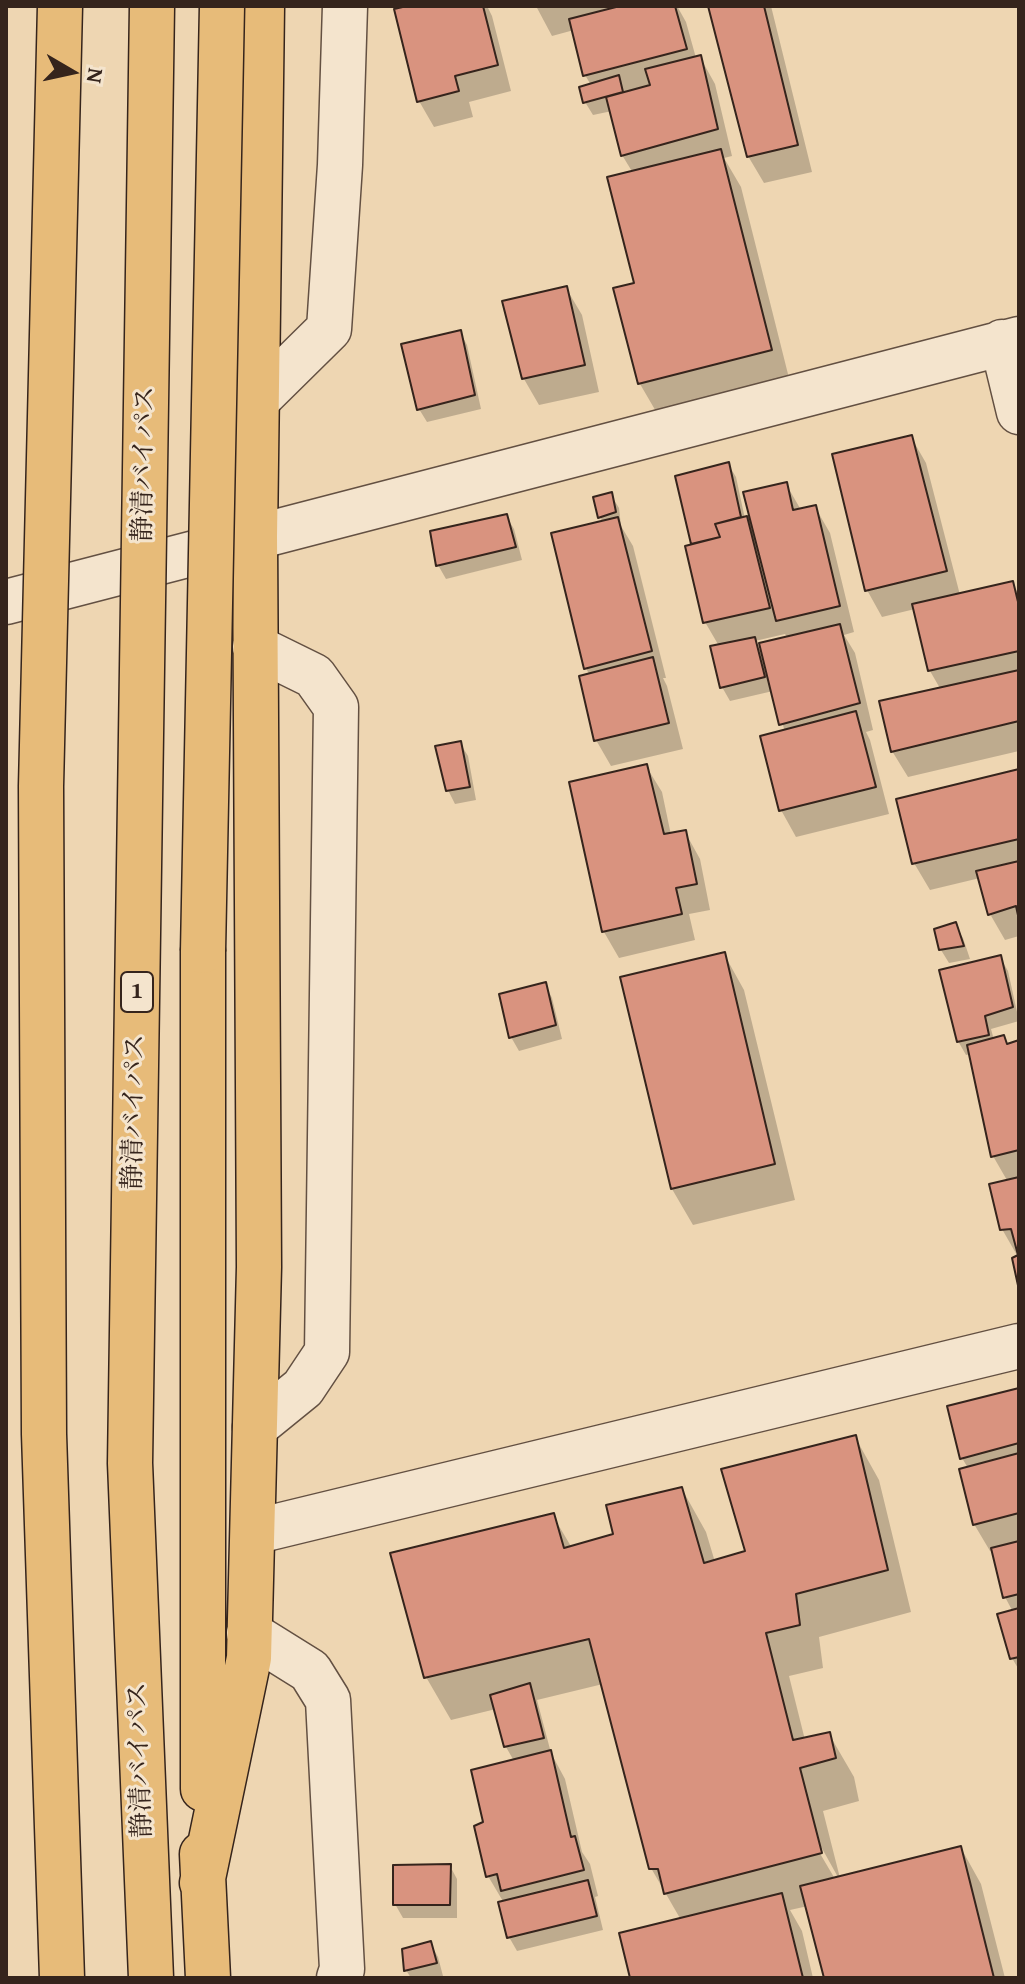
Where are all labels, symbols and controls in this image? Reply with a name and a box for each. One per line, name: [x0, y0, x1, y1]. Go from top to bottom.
north arrow: [32, 32, 112, 112]
text: N: [79, 66, 113, 86]
street label: 静清バイパス: [128, 386, 162, 542]
road number: 1: [121, 972, 153, 1012]
street label: 静清バイパス: [118, 1034, 152, 1190]
street label: 静清バイパス: [123, 1682, 159, 1838]

